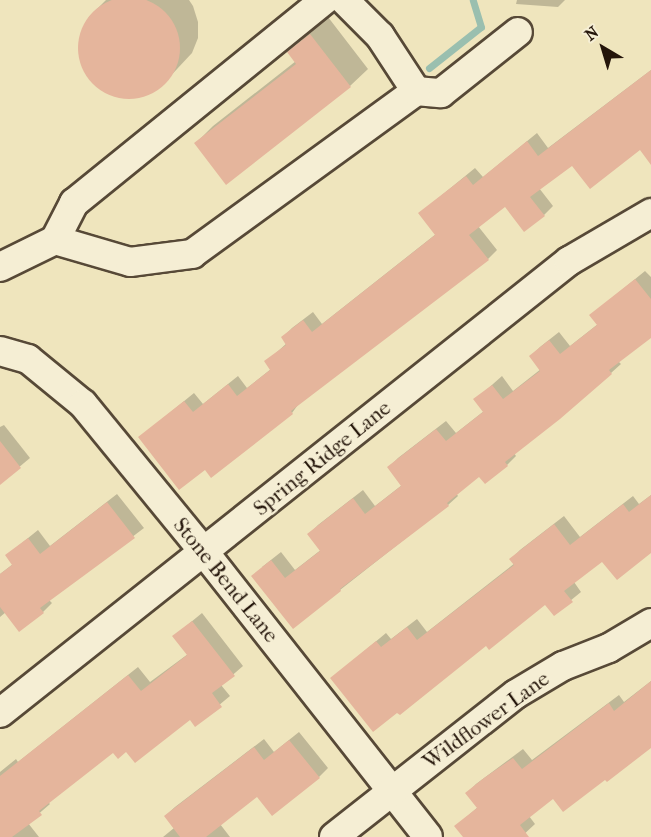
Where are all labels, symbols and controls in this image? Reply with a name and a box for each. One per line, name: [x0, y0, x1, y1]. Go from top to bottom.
north arrow: [573, 18, 633, 78]
text: N: [581, 22, 602, 45]
street label: Spring Ridge Lane: [248, 395, 396, 521]
street label: Stone Bend Lane: [168, 513, 284, 647]
street label: Wildflower Lane: [418, 666, 554, 774]

